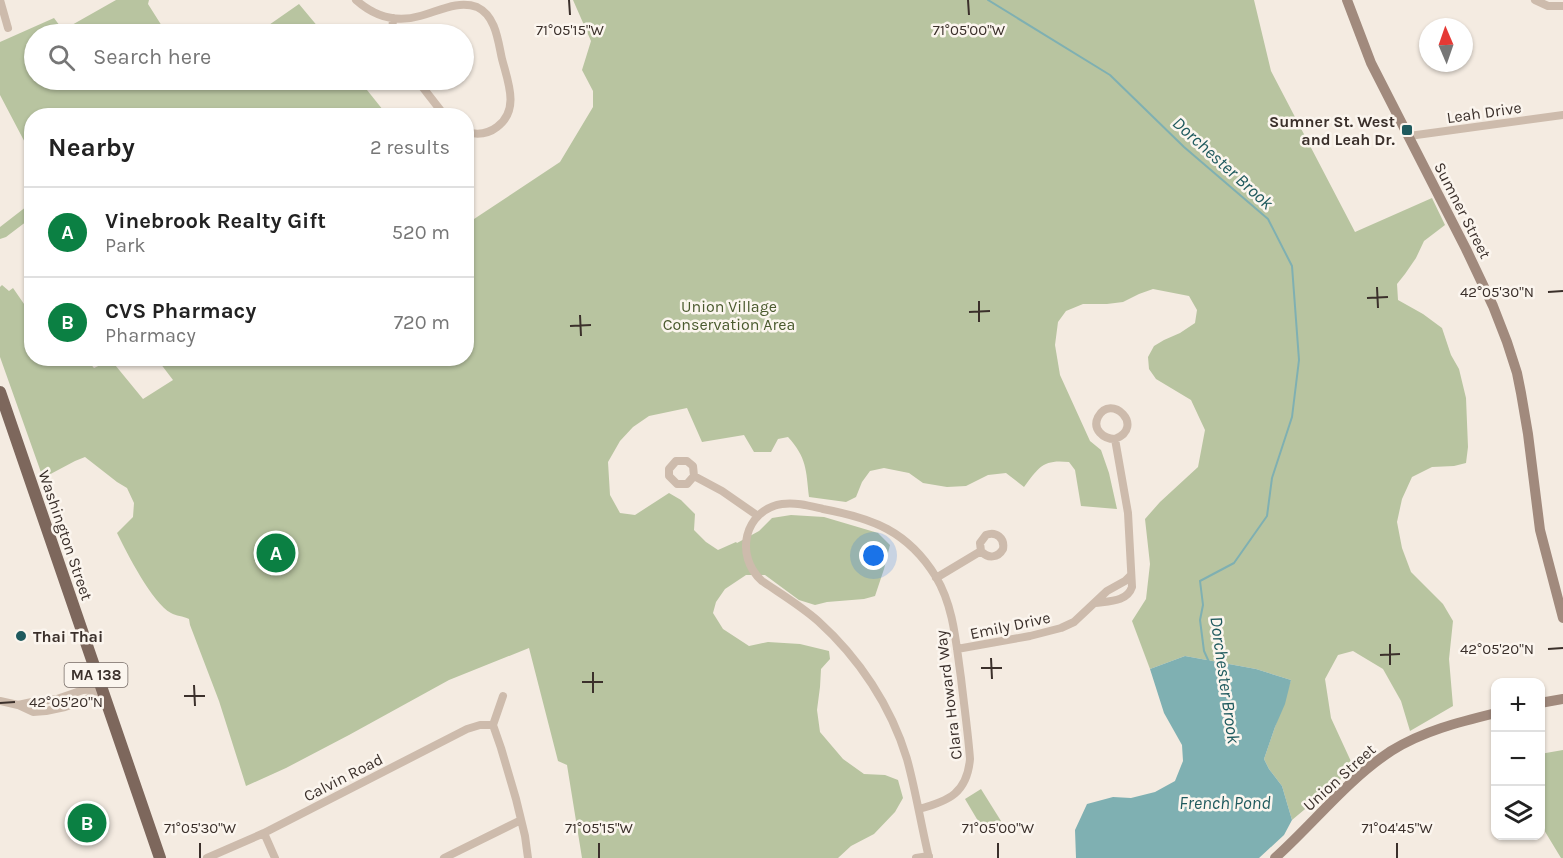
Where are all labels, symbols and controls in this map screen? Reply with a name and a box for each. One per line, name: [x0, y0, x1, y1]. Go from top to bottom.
north arrow: [1419, 18, 1473, 72]
text: 71°05'15"W: [536, 21, 605, 39]
text: 71°05'00"W: [933, 21, 1006, 39]
search box: [24, 24, 474, 90]
icon: search: [45, 41, 78, 74]
text: Search here: [93, 44, 211, 70]
street label: Leah Drive: [1445, 98, 1523, 127]
water label: Dorchester Brook: [1168, 112, 1279, 215]
place label: Sumner St. West and Leah Dr.: [1269, 112, 1396, 149]
marker: Sumner St. West and Leah Dr.: [1400, 123, 1414, 137]
text: Nearby: [48, 132, 135, 163]
text: 2 results: [370, 136, 450, 159]
street label: Sumner Street: [1430, 159, 1495, 262]
text: Vinebrook Realty Gift: [105, 208, 326, 234]
text: A: [61, 221, 74, 244]
text: 520 m: [392, 221, 450, 244]
text: Park: [105, 234, 146, 257]
text: 42°05'30"N: [1460, 283, 1534, 301]
park label: Union Village Conservation Area: [663, 297, 795, 334]
text: CVS Pharmacy: [105, 298, 256, 324]
text: B: [61, 311, 74, 334]
text: 720 m: [394, 311, 450, 334]
text: Pharmacy: [105, 324, 196, 347]
street label: Washington Street: [34, 468, 97, 603]
pin: A: [256, 530, 296, 576]
your location: [859, 541, 888, 570]
street label: Emily Drive: [968, 608, 1052, 643]
water label: Dorchester Brook: [1205, 615, 1245, 746]
place label: Thai Thai: [33, 627, 103, 646]
marker: Thai Thai: [14, 629, 28, 643]
street label: Clara Howard Way: [931, 629, 966, 761]
text: 42°05'20"N: [1460, 640, 1534, 658]
road number: MA 138: [64, 663, 128, 687]
map controls: [1491, 678, 1545, 840]
button: +: [1491, 678, 1545, 732]
text: 42°05'20"N: [29, 693, 103, 711]
button: −: [1491, 732, 1545, 786]
street label: Union Street: [1299, 740, 1380, 815]
street label: Calvin Road: [301, 749, 386, 805]
button: layers: [1491, 786, 1545, 840]
water label: French Pond: [1179, 792, 1271, 814]
pin: B: [68, 800, 106, 846]
text: 71°05'30"W: [164, 819, 237, 837]
text: 71°05'15"W: [565, 819, 634, 837]
text: 71°05'00"W: [962, 819, 1035, 837]
text: 71°04'45"W: [1361, 819, 1433, 837]

